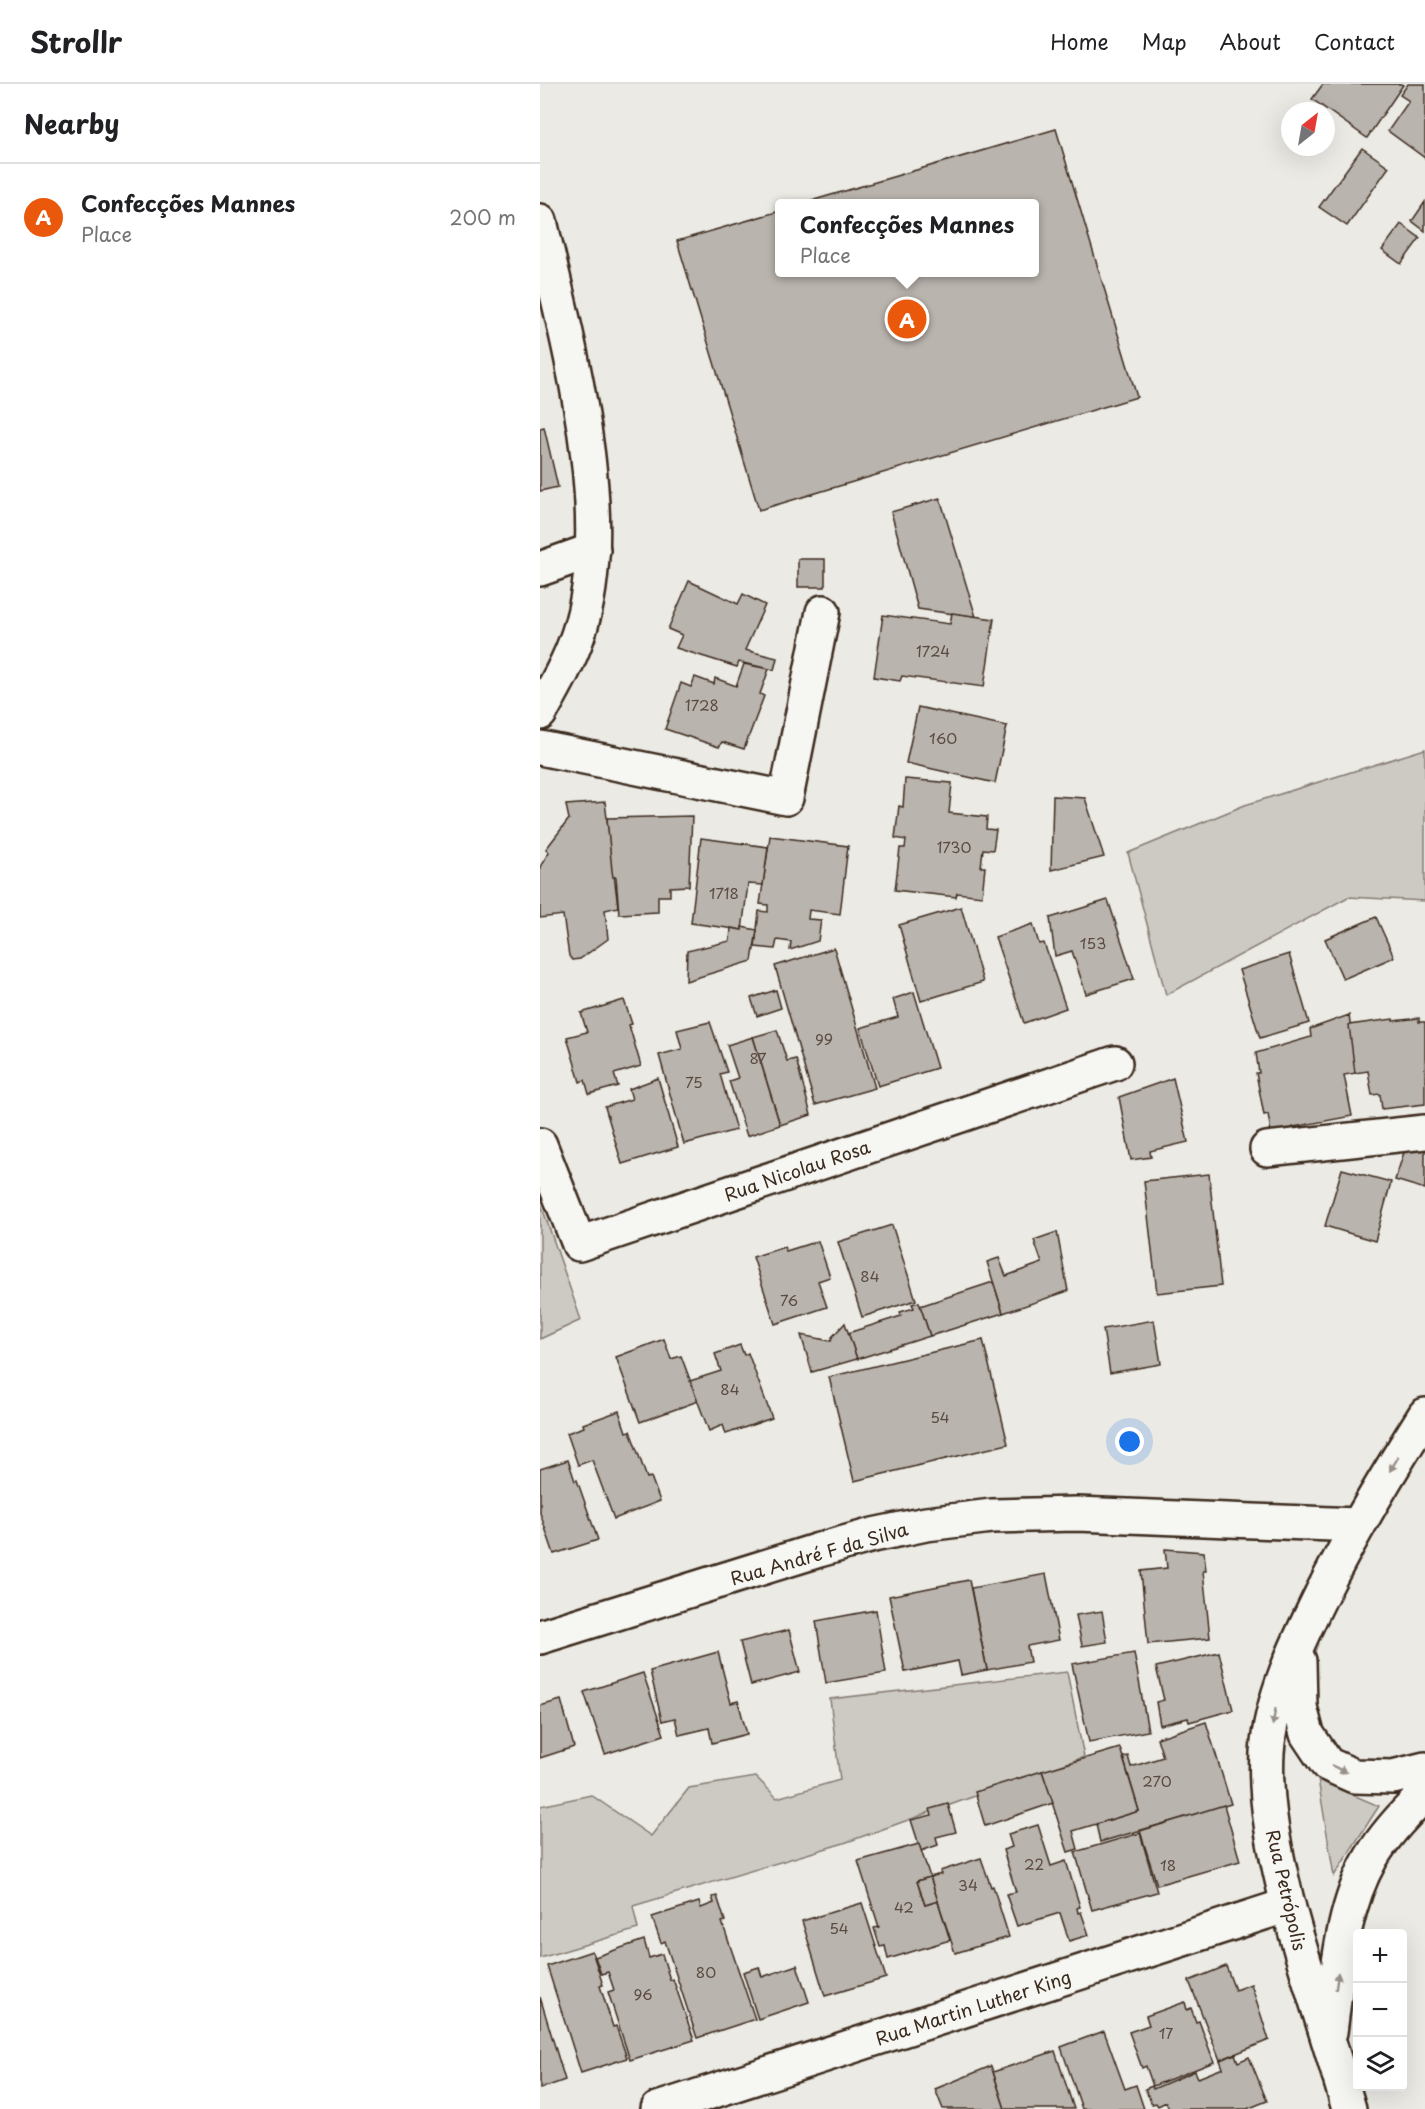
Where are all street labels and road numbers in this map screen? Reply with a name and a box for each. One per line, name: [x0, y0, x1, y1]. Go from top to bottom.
street label: Rua Nicolau Rosa: [720, 1132, 874, 1208]
street label: Rua André F da Silva: [727, 1515, 911, 1591]
street label: Rua Petrópolis: [1260, 1827, 1314, 1953]
street label: Rua Martin Luther King: [872, 1963, 1074, 2051]

